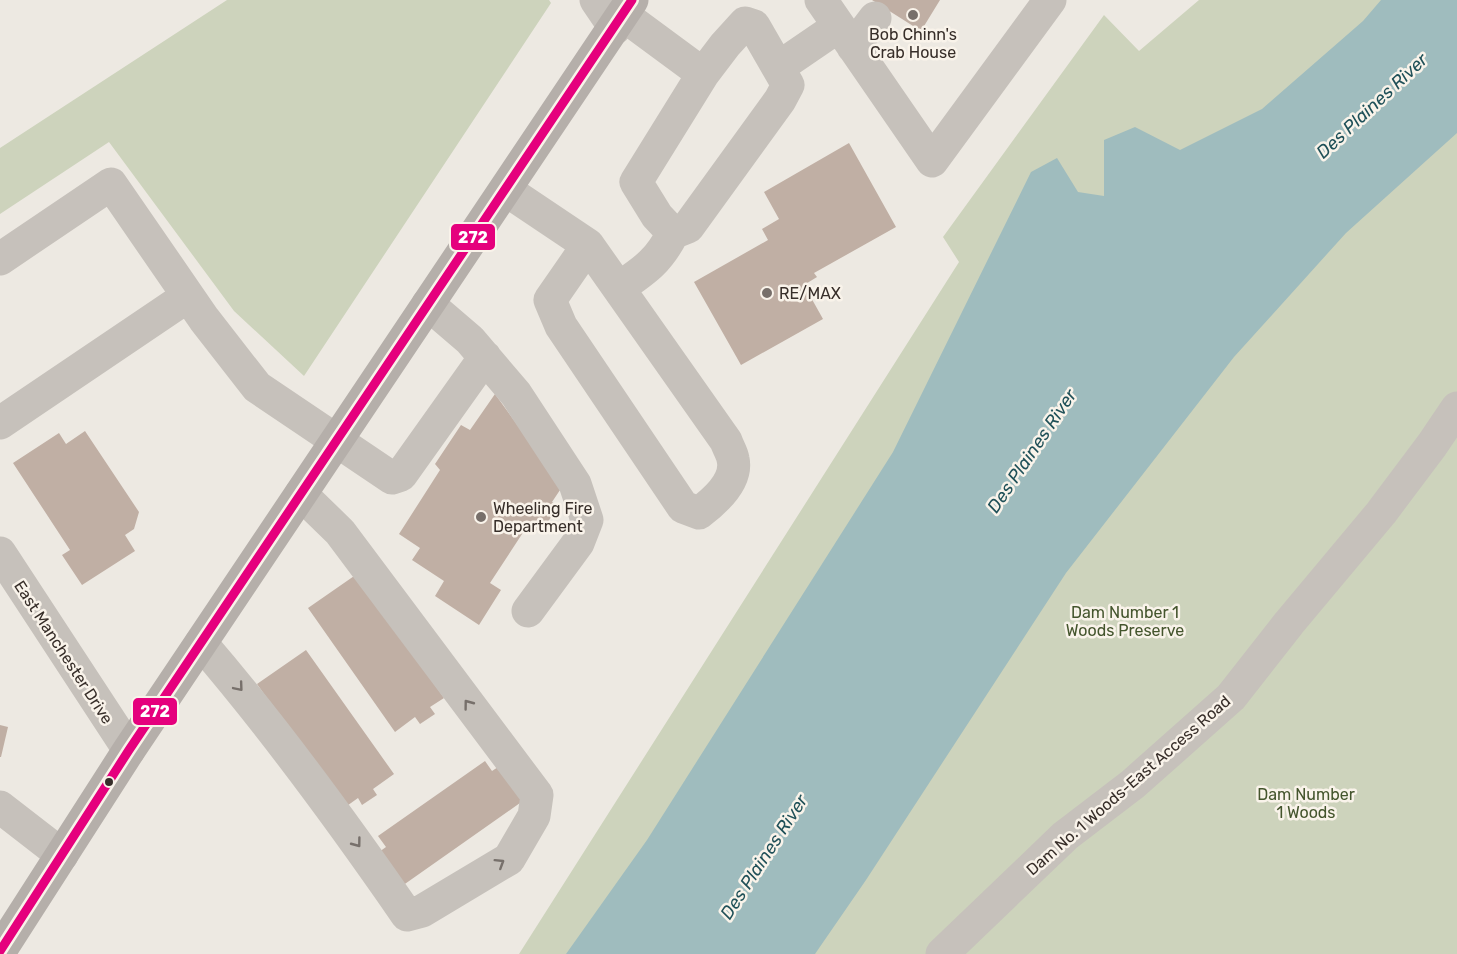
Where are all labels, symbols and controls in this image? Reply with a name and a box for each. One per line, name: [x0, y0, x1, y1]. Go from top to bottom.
marker: Bob Chinn's Crab House: [906, 8, 920, 22]
place label: Bob Chinn's Crab House: [869, 25, 957, 62]
water label: Des Plaines River: [1312, 48, 1433, 163]
line badge: 272: [450, 223, 496, 251]
text: 272: [458, 228, 488, 247]
place label: RE/MAX: [779, 284, 841, 303]
marker: RE/MAX: [760, 286, 774, 300]
water label: Des Plaines River: [983, 384, 1082, 517]
place label: Wheeling Fire Department: [493, 499, 593, 536]
marker: Wheeling Fire Department: [474, 510, 488, 524]
street label: East Manchester Drive: [10, 577, 117, 728]
park label: Dam Number 1 Woods Preserve: [1066, 603, 1184, 640]
one-way arrow: [232, 680, 243, 691]
street label: Dam No. 1 Woods-East Access Road: [1022, 691, 1234, 879]
line badge: 272: [132, 697, 178, 726]
one-way arrow: [464, 699, 475, 710]
text: 272: [140, 702, 170, 721]
unlabelled marker: [103, 776, 115, 788]
park label: Dam Number 1 Woods: [1257, 785, 1355, 822]
water label: Des Plaines River: [715, 790, 813, 924]
one-way arrow: [349, 836, 360, 847]
one-way arrow: [494, 860, 505, 871]

